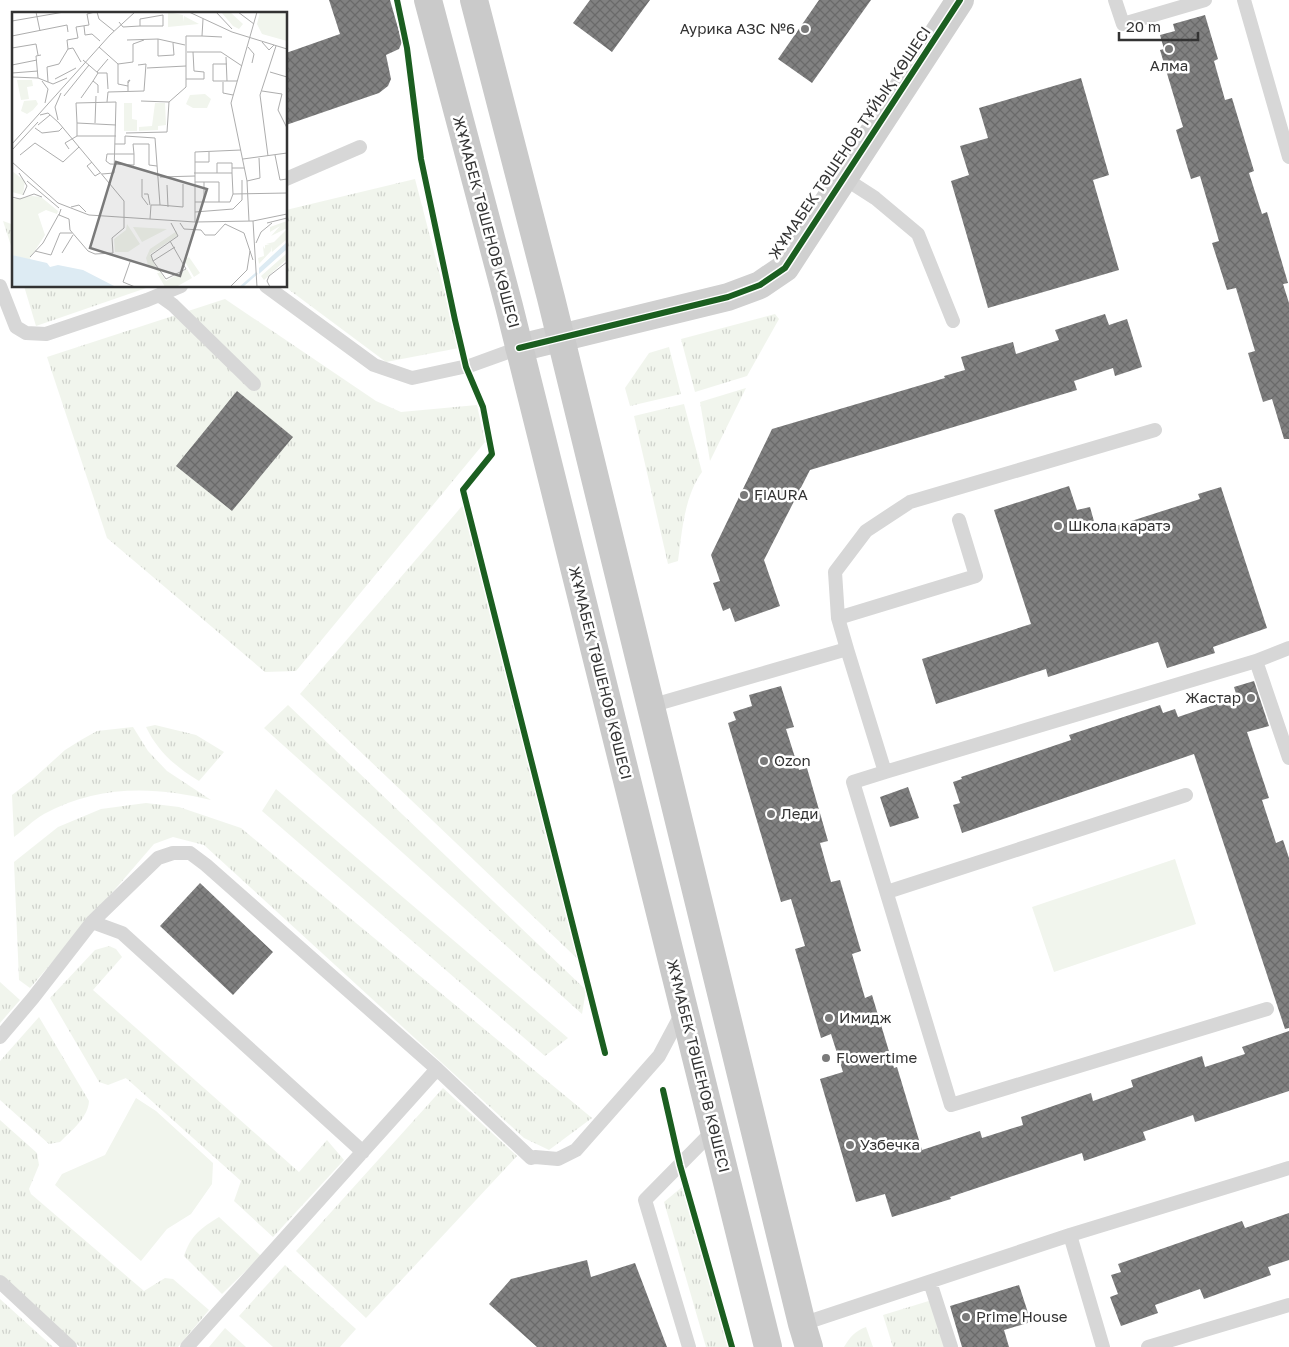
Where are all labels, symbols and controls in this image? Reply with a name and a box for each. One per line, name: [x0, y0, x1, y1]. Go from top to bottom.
scale bar: [1119, 10, 1198, 42]
inset map: [12, 12, 288, 288]
text: 20 m: [1126, 17, 1161, 35]
place label: Аурика АЗС №6: [680, 19, 795, 37]
street label: ЖҰМАБЕК ТӘШЕНОВ ТҰЙЫҚ КӨШЕСІ: [764, 23, 934, 262]
marker: Аурика АЗС №6: [799, 23, 811, 35]
marker: Алма: [1163, 43, 1175, 55]
place label: Алма: [1150, 56, 1188, 74]
street label: ЖҰМАБЕК ТӘШЕНОВ КӨШЕСІ: [450, 114, 524, 330]
place label: FiAURA: [754, 485, 808, 503]
marker: FiAURA: [738, 489, 750, 501]
place label: Школа каратэ: [1068, 516, 1171, 534]
marker: Школа каратэ: [1052, 520, 1064, 532]
street label: ЖҰМАБЕК ТӘШЕНОВ КӨШЕСІ: [566, 564, 636, 781]
place label: Жастар: [1185, 688, 1241, 706]
marker: Жастар: [1245, 692, 1257, 704]
place label: Ozon: [774, 751, 811, 769]
marker: Ozon: [758, 755, 770, 767]
place label: Леди: [781, 804, 819, 822]
marker: Леди: [765, 808, 777, 820]
street label: ЖҰМАБЕК ТӘШЕНОВ КӨШЕСІ: [664, 957, 734, 1174]
place label: Имидж: [839, 1008, 892, 1026]
marker: Имидж: [823, 1012, 835, 1024]
place label: Flowertime: [836, 1048, 918, 1066]
marker: Flowertime: [820, 1052, 832, 1064]
place label: Узбечка: [860, 1135, 920, 1153]
marker: Узбечка: [844, 1139, 856, 1151]
place label: Prime House: [976, 1307, 1068, 1325]
marker: Prime House: [960, 1311, 972, 1323]

